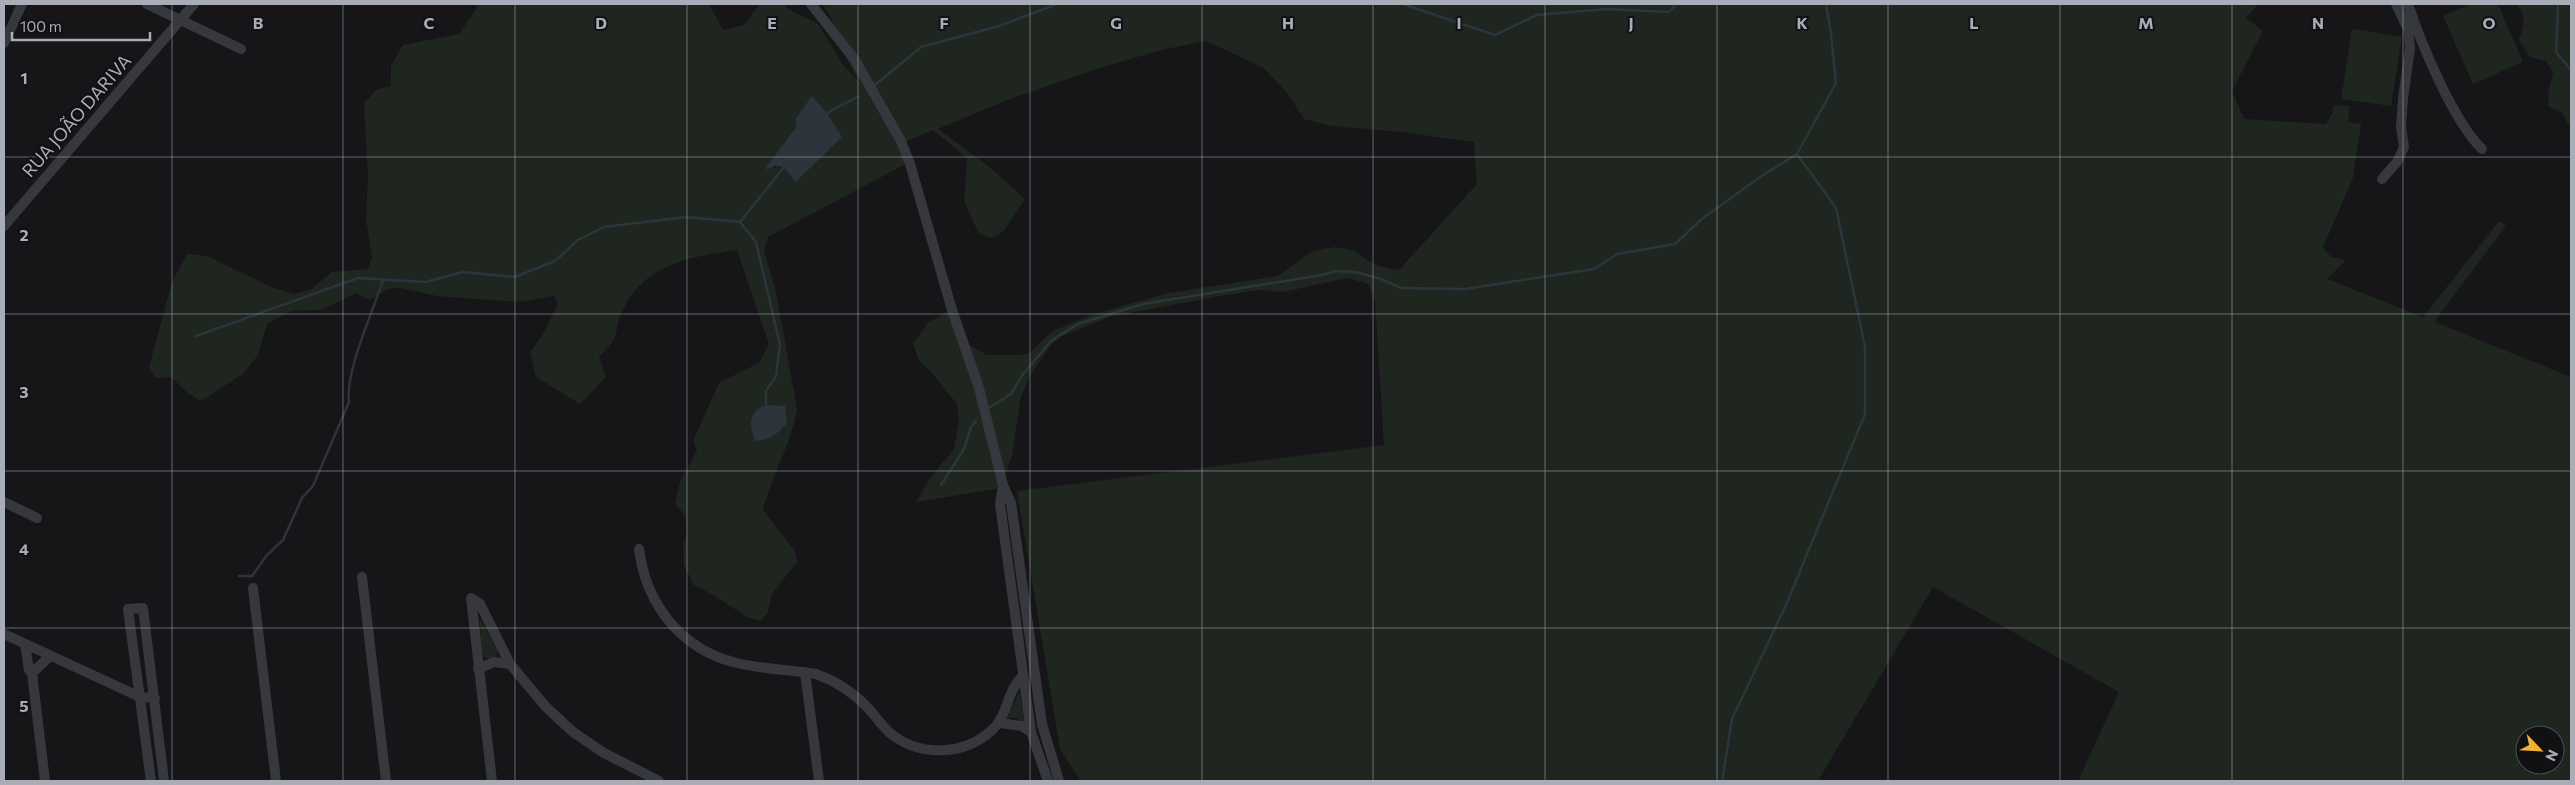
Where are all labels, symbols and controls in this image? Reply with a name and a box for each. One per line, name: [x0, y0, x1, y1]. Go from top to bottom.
scale bar: [12, 10, 150, 42]
text: B: [253, 13, 264, 32]
text: C: [424, 13, 435, 32]
text: D: [595, 13, 607, 32]
text: E: [767, 13, 777, 32]
text: F: [939, 13, 949, 32]
text: G: [1110, 13, 1122, 32]
text: H: [1282, 13, 1294, 32]
text: I: [1456, 13, 1462, 32]
text: J: [1628, 13, 1634, 32]
text: K: [1796, 13, 1808, 32]
text: L: [1969, 13, 1979, 32]
text: M: [2138, 13, 2154, 32]
text: N: [2312, 13, 2324, 32]
text: O: [2482, 13, 2496, 32]
text: 100 m: [20, 17, 62, 35]
street label: RUA JOÃO DARIVA: [17, 50, 135, 181]
text: 1: [20, 68, 28, 87]
text: 2: [19, 225, 29, 244]
text: 3: [19, 382, 29, 401]
text: 4: [19, 539, 29, 558]
text: 5: [19, 696, 29, 715]
north arrow: [2515, 725, 2565, 775]
text: N: [2542, 747, 2562, 764]

